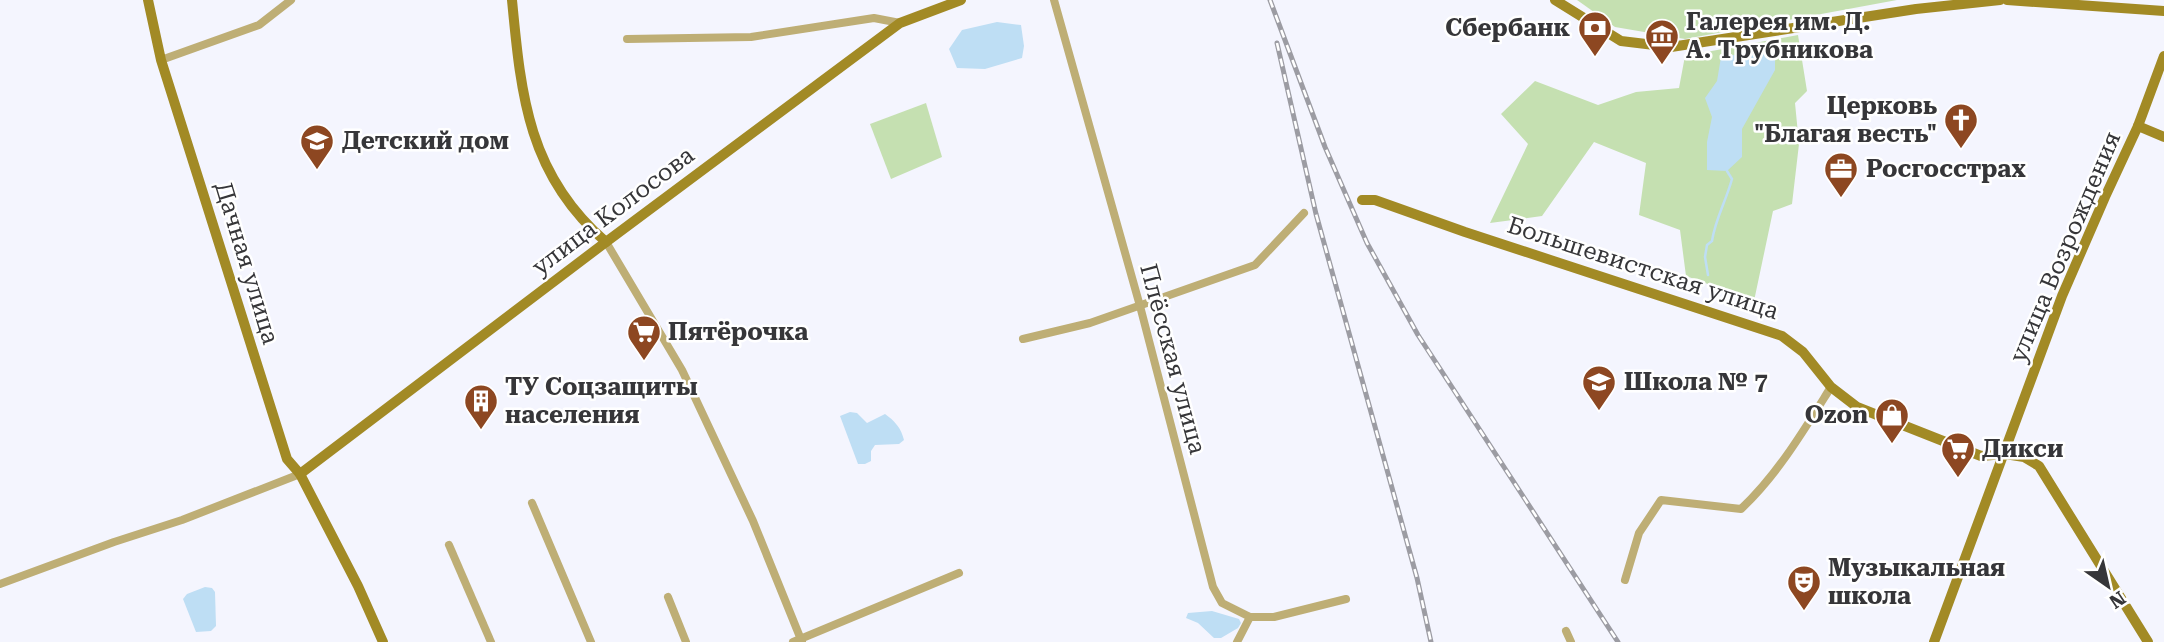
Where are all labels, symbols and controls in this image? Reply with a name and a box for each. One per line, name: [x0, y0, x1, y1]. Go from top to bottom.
place label: Галерея им. Д. А. Трубникова: [1686, 8, 1873, 64]
bank icon: Сбербанк: [1576, 9, 1614, 58]
place label: Сбербанк: [1445, 14, 1570, 42]
museum icon: Галерея им. Д. А. Трубникова: [1643, 17, 1681, 66]
place label: Церковь "Благая весть": [1754, 92, 1937, 148]
church icon: Церковь "Благая весть": [1942, 101, 1980, 150]
school or university icon: Детский дом: [298, 122, 336, 171]
place label: Детский дом: [342, 127, 509, 155]
street label: улица Возрождения: [2004, 127, 2126, 367]
street label: улица Колосова: [526, 141, 700, 281]
office icon: Росгосстрах: [1822, 150, 1860, 199]
place label: Росгосстрах: [1866, 155, 2026, 183]
street label: Дачная улица: [209, 179, 285, 347]
street label: Большевистская улица: [1504, 211, 1782, 325]
street label: Плёсская улица: [1134, 261, 1212, 457]
supermarket icon: Пятёрочка: [625, 313, 663, 362]
place label: Пятёрочка: [668, 318, 808, 346]
school or university icon: Школа № 7: [1580, 363, 1618, 412]
place label: Школа № 7: [1624, 368, 1768, 396]
place label: ТУ Соцзащиты населения: [505, 373, 698, 429]
building icon: ТУ Соцзащиты населения: [462, 382, 500, 431]
shop icon: Ozon: [1873, 396, 1911, 445]
place label: Ozon: [1805, 401, 1868, 429]
supermarket icon: Дикси: [1939, 430, 1977, 479]
place label: Дикси: [1982, 435, 2064, 463]
north arrow: [2073, 551, 2143, 621]
place label: Музыкальная школа: [1828, 554, 2005, 610]
theatre icon: Музыкальная школа: [1785, 563, 1823, 612]
text: N: [2104, 586, 2130, 614]

